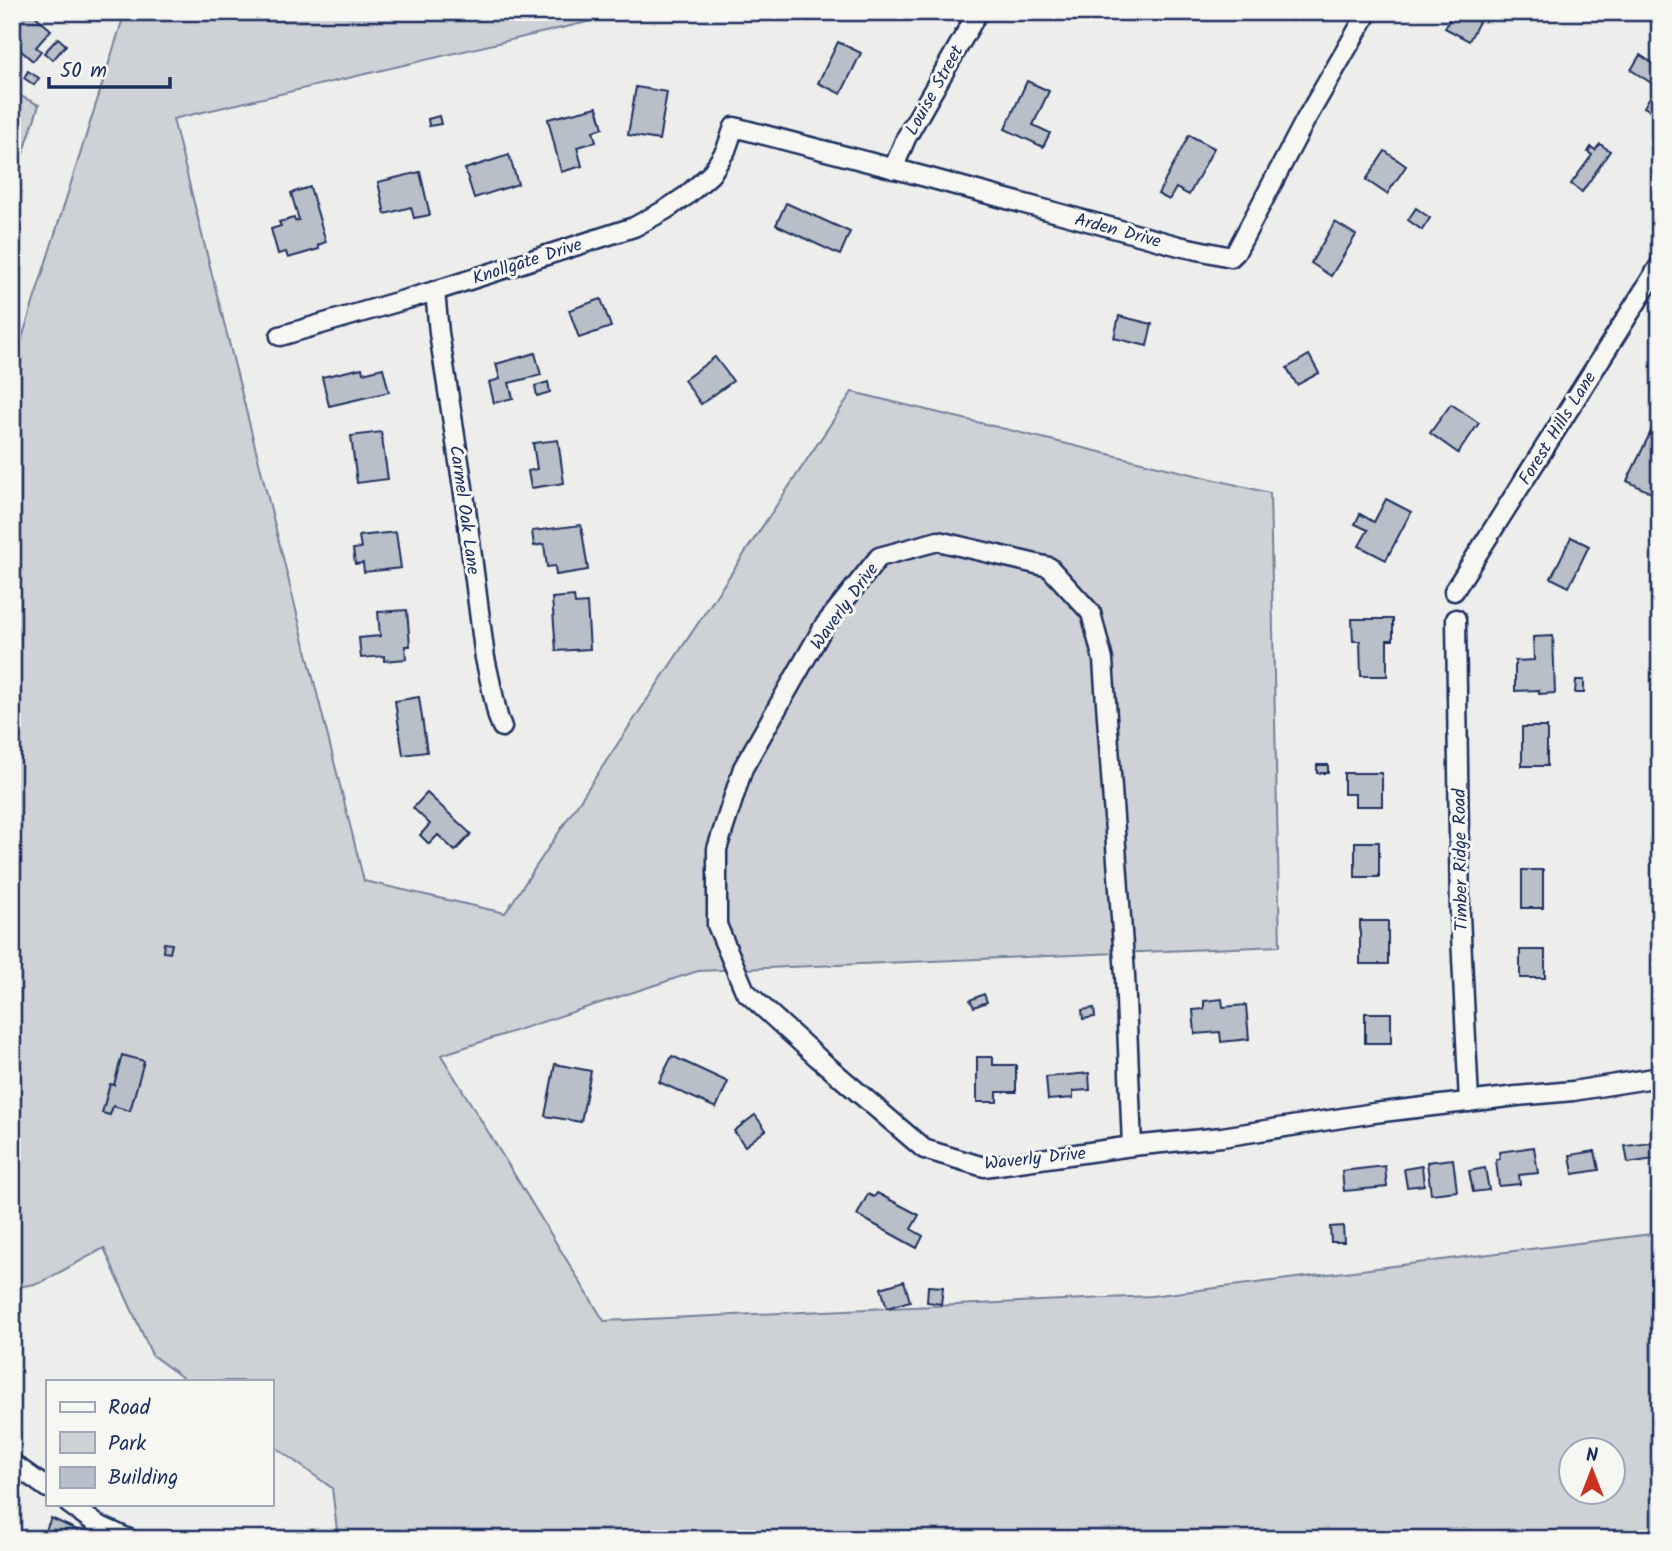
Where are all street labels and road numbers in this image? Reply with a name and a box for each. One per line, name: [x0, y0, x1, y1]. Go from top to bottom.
street label: Louise Street: [898, 39, 973, 141]
street label: Arden Drive: [1071, 206, 1164, 257]
street label: Knollgate Drive: [469, 231, 586, 294]
street label: Forest Hills Lane: [1512, 366, 1605, 491]
street label: Carmel Oak Lane: [440, 444, 487, 577]
street label: Waverly Drive: [804, 557, 887, 657]
street label: Timber Ridge Road: [1446, 787, 1477, 932]
street label: Waverly Drive: [983, 1140, 1087, 1179]

